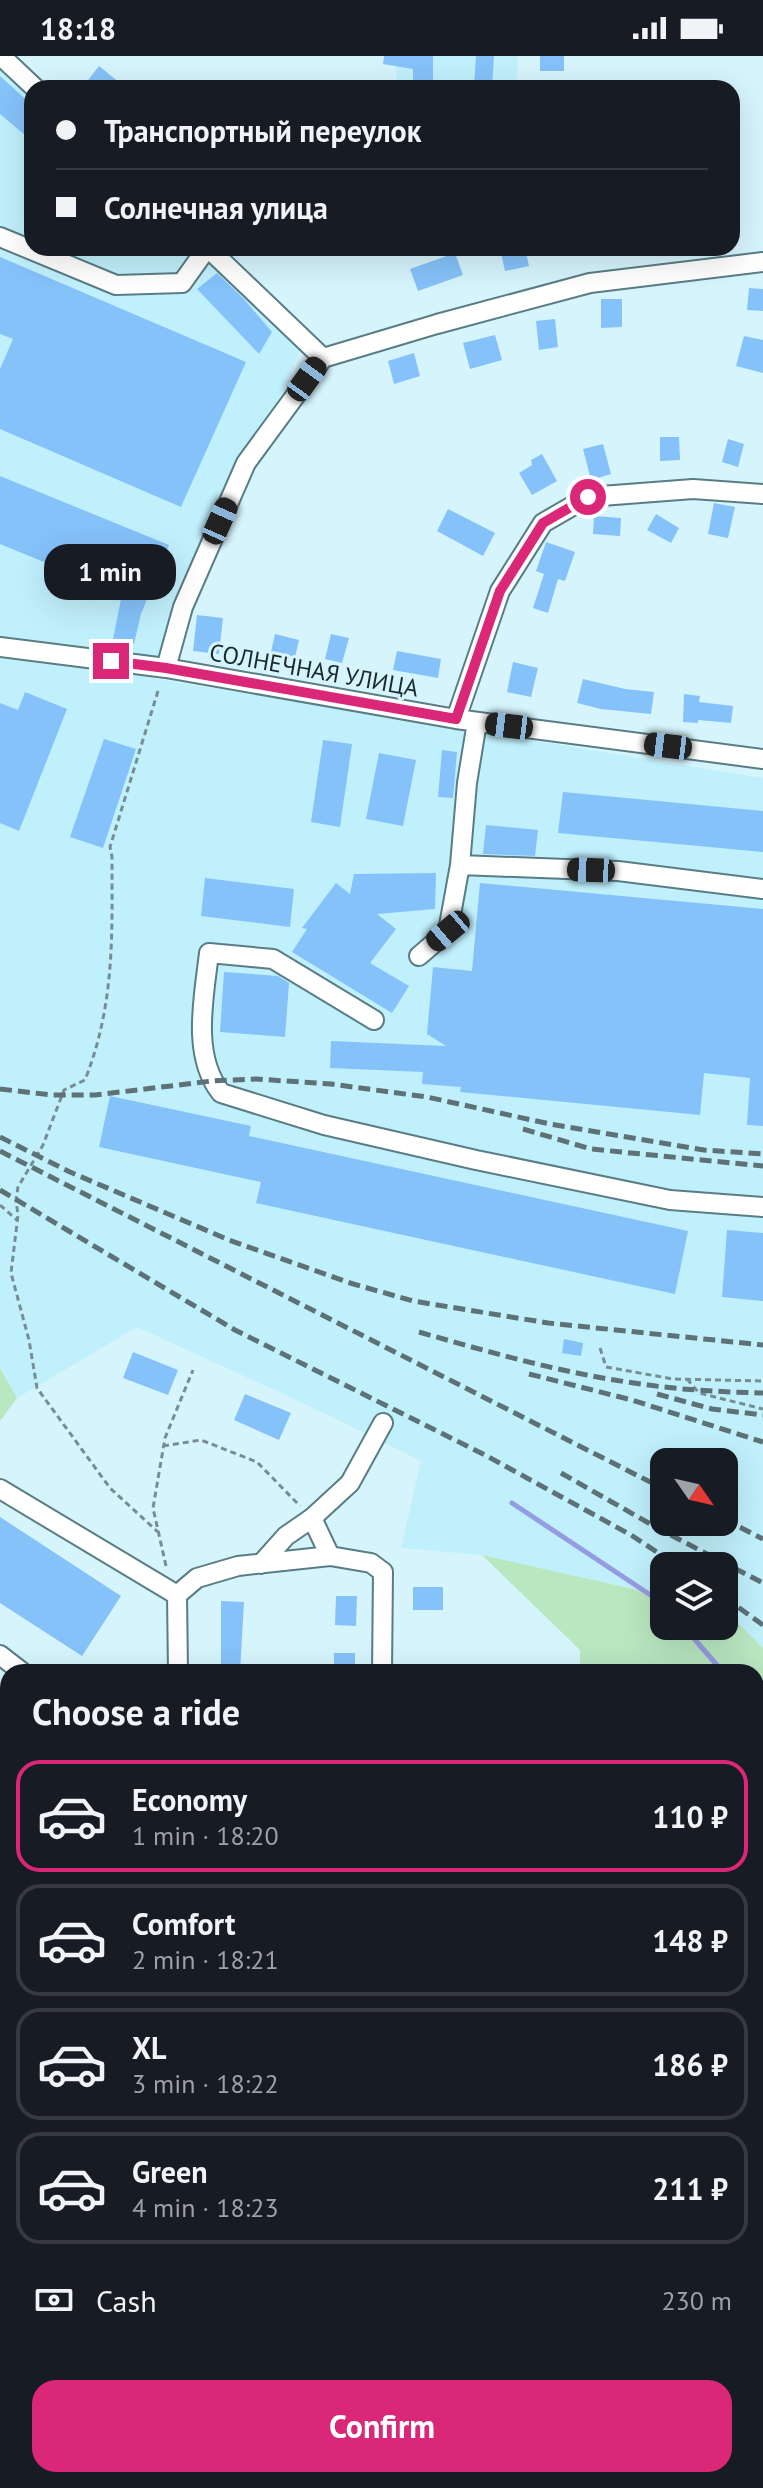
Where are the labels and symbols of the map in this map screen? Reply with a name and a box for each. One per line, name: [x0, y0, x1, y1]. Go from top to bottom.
car: [283, 353, 331, 405]
route start: [570, 479, 606, 515]
car: [199, 494, 241, 548]
callout: 1 min: [45, 545, 177, 601]
street label: СОЛНЕЧНАЯ УЛИЦА: [207, 636, 421, 704]
route end: [93, 643, 129, 679]
car: [484, 711, 534, 741]
car: [643, 731, 693, 761]
car: [567, 857, 615, 883]
car: [422, 906, 474, 956]
north arrow: [650, 1448, 738, 1536]

